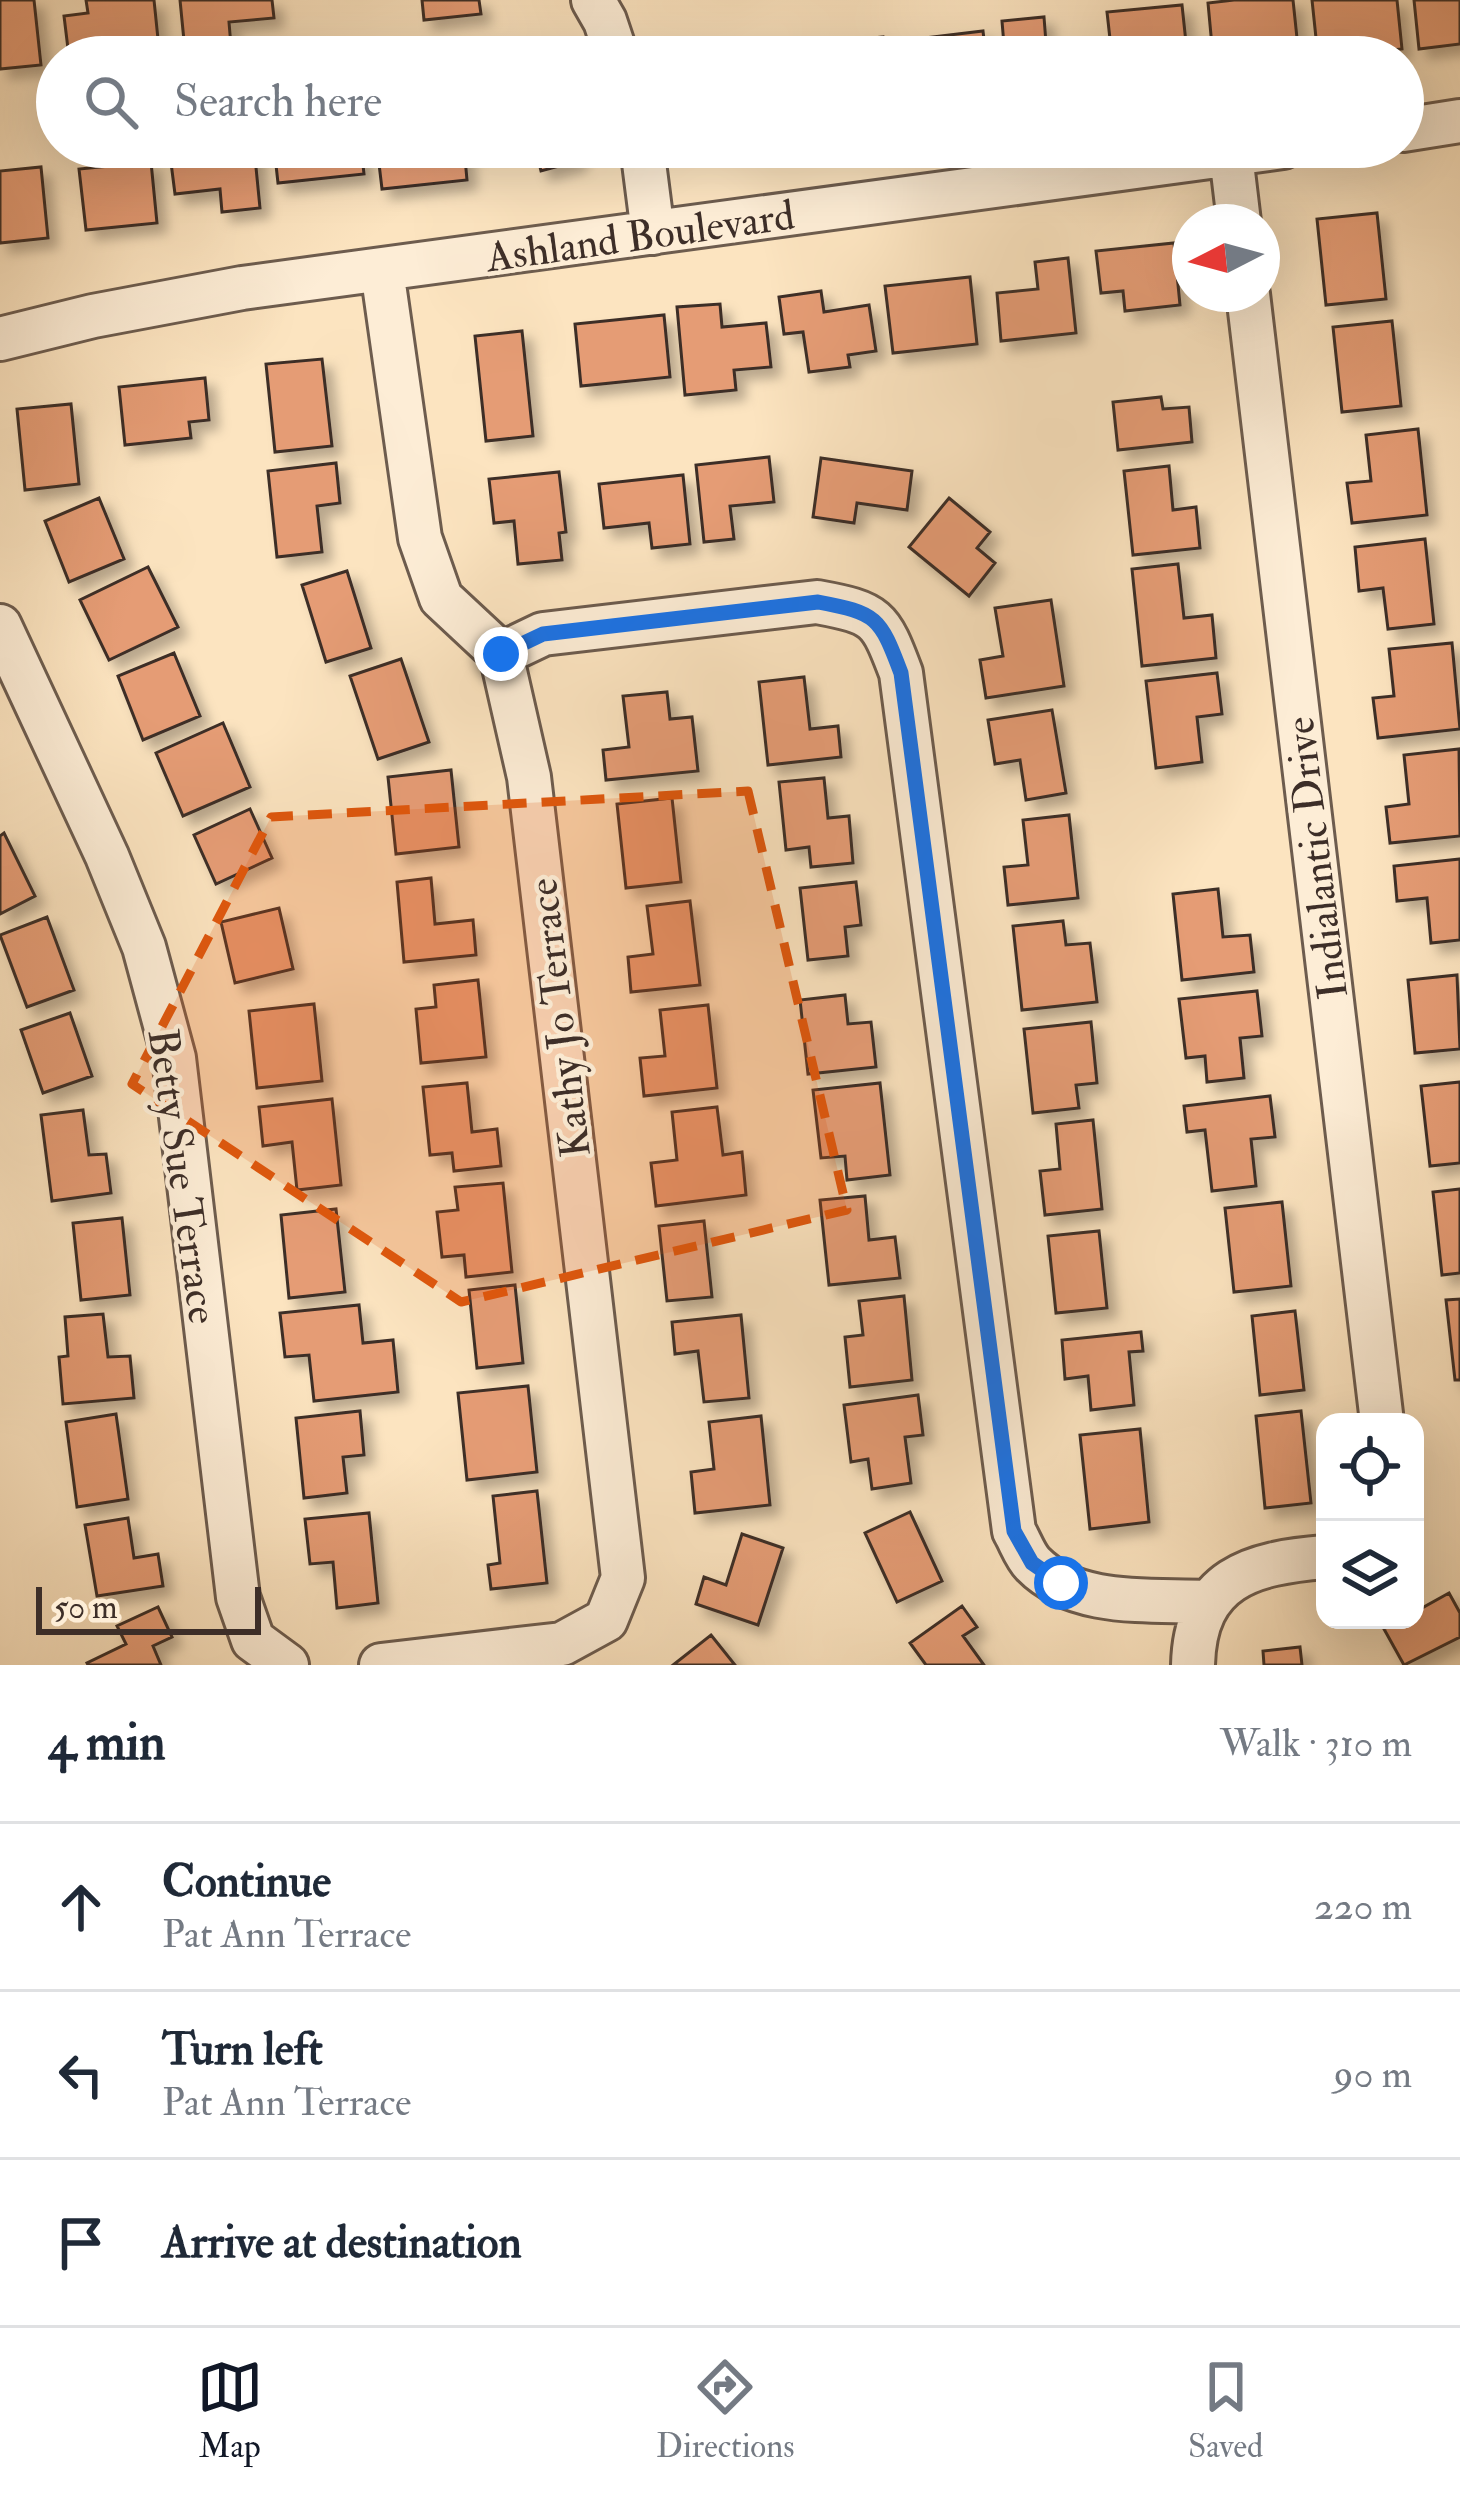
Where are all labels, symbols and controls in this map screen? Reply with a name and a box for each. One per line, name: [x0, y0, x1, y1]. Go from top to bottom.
search box: [36, 36, 1424, 168]
icon: search: [78, 69, 144, 135]
text: Search here: [174, 74, 382, 130]
street label: Ashland Boulevard: [482, 190, 798, 285]
north arrow: [1172, 204, 1280, 312]
route end: [474, 627, 528, 681]
street label: Indialantic Drive: [1274, 714, 1360, 1002]
street label: Kathy Jo Terrace: [517, 875, 603, 1160]
street label: Betty Sue Terrace: [136, 1025, 228, 1327]
map controls: [1316, 1413, 1424, 1629]
button: locate: [1316, 1413, 1424, 1521]
button: layers: [1316, 1521, 1424, 1629]
route start: [1034, 1556, 1088, 1610]
scale bar: [36, 1581, 261, 1634]
text: 50 m: [54, 1587, 118, 1628]
text: 4 min: [48, 1711, 166, 1775]
text: Walk · 310 m: [1220, 1719, 1412, 1768]
text: Continue: [162, 1854, 331, 1910]
icon: ahead: [48, 1874, 114, 1940]
text: 220 m: [1314, 1882, 1412, 1931]
text: Pat Ann Terrace: [162, 1910, 411, 1959]
text: Turn left: [162, 2022, 323, 2078]
icon: left: [48, 2042, 114, 2108]
text: 90 m: [1334, 2050, 1412, 2099]
text: Pat Ann Terrace: [162, 2078, 411, 2127]
icon: arrive: [48, 2210, 114, 2276]
text: Arrive at destination: [162, 2215, 522, 2271]
tab: Map: [197, 2354, 263, 2467]
tab: Directions: [656, 2354, 795, 2467]
tab: Saved: [1188, 2354, 1263, 2467]

